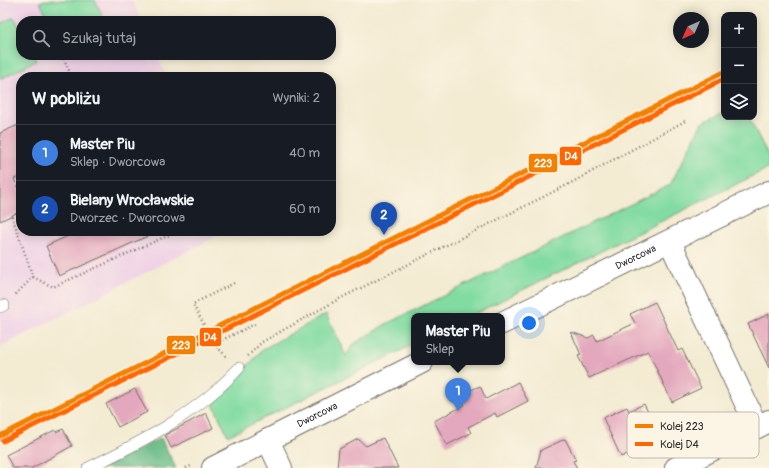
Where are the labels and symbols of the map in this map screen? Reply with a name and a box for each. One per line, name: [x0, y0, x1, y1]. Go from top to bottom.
north arrow: [673, 12, 709, 48]
line badge: D4: [559, 146, 582, 166]
text: D4: [564, 150, 578, 163]
line badge: 223: [528, 153, 558, 173]
text: 223: [534, 157, 552, 170]
pin: 2: [371, 202, 397, 235]
street label: Dworcowa: [613, 242, 658, 272]
your location: [519, 313, 539, 333]
line badge: D4: [199, 327, 222, 347]
text: D4: [203, 331, 217, 344]
line badge: 223: [166, 335, 196, 355]
text: 223: [172, 339, 190, 352]
pin: 1: [445, 378, 471, 411]
street label: Dworcowa: [295, 400, 340, 430]
legend: [627, 412, 759, 458]
text: Kolej 223: [660, 420, 704, 433]
text: Kolej D4: [660, 438, 699, 451]

